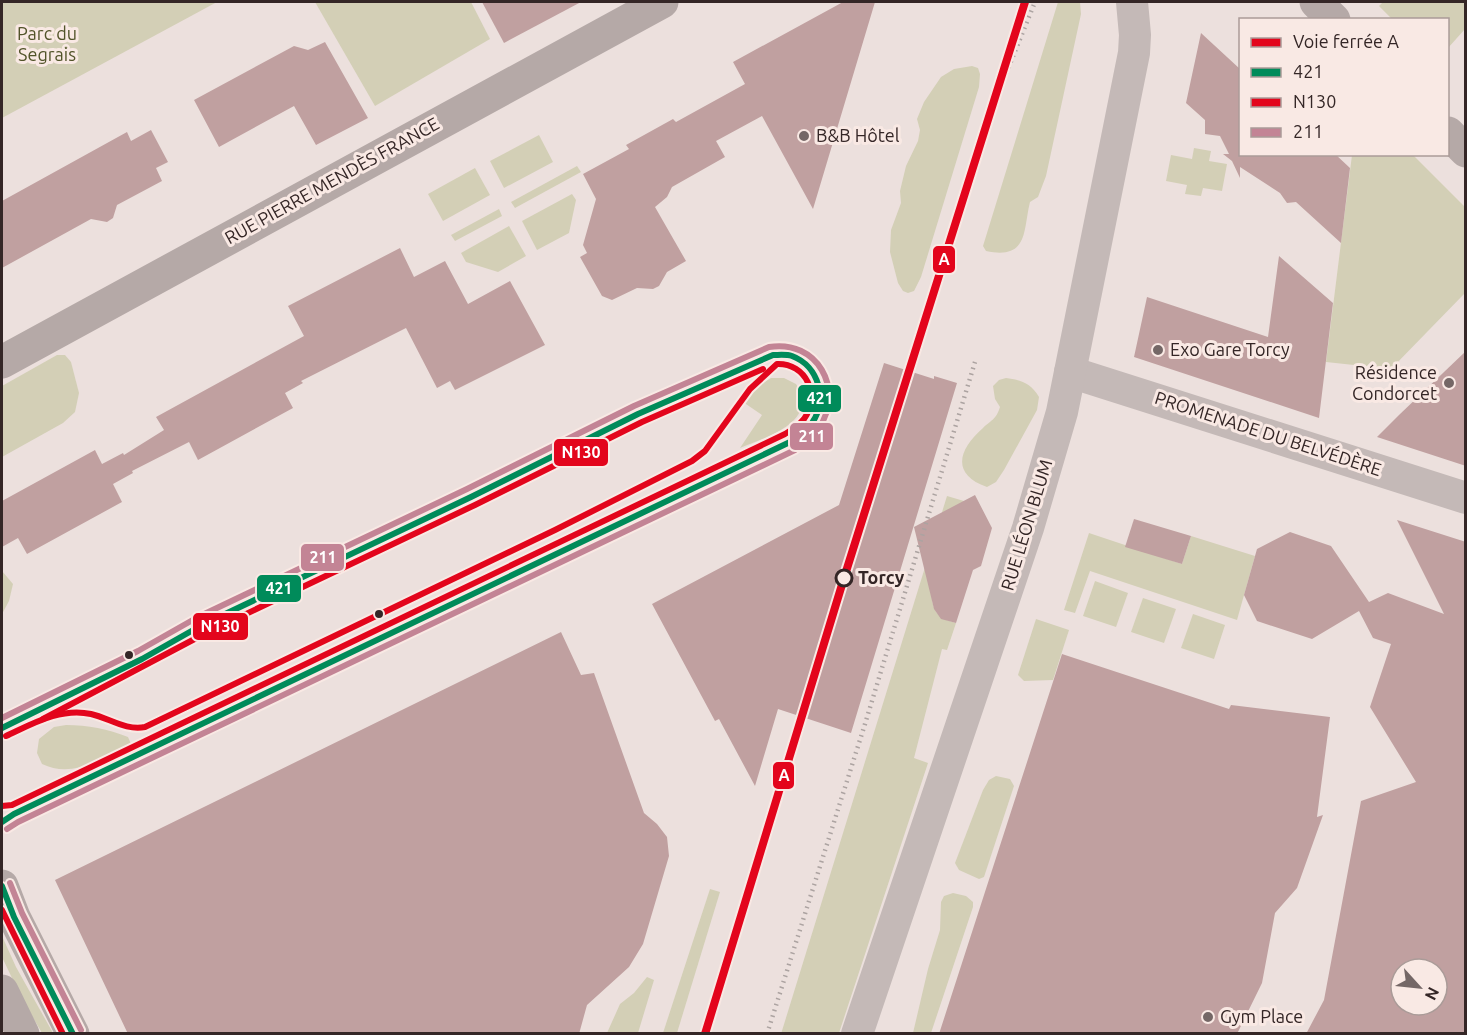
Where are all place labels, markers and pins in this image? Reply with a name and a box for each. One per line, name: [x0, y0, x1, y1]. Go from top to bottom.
place label: B&B Hôtel: [816, 125, 900, 145]
marker: B&B Hôtel: [797, 129, 811, 143]
place label: Exo Gare Torcy: [1170, 339, 1290, 359]
marker: Exo Gare Torcy: [1151, 343, 1165, 357]
place label: Résidence Condorcet: [1352, 362, 1437, 403]
marker: Résidence Condorcet: [1442, 376, 1456, 390]
place label: Torcy: [858, 567, 905, 587]
marker: Torcy: [835, 569, 853, 587]
unlabelled marker: [373, 608, 385, 620]
unlabelled marker: [123, 649, 135, 661]
place label: Gym Place: [1220, 1006, 1303, 1026]
marker: Gym Place: [1201, 1010, 1215, 1024]

